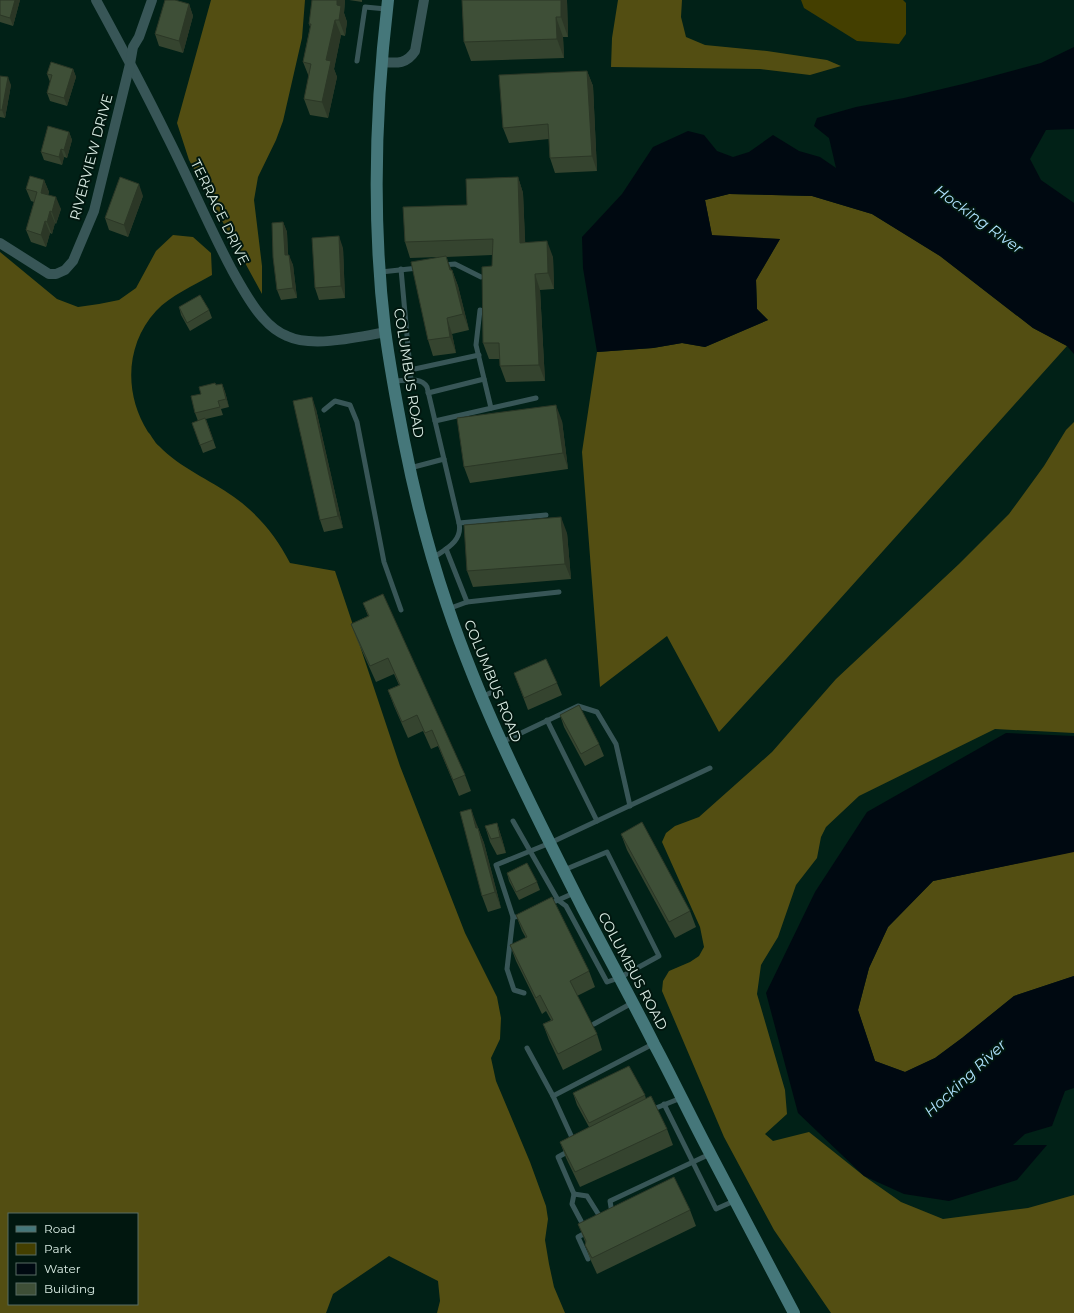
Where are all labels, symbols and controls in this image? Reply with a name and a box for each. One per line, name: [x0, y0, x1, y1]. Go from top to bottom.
street label: RIVERVIEW DRIVE: [65, 92, 117, 222]
street label: TERRACE DRIVE: [187, 156, 253, 268]
water label: Hocking River: [931, 180, 1028, 258]
street label: COLUMBUS ROAD: [390, 307, 428, 439]
street label: COLUMBUS ROAD: [460, 617, 526, 745]
street label: COLUMBUS ROAD: [594, 909, 672, 1033]
water label: Hocking River: [920, 1035, 1011, 1121]
legend: [8, 1213, 138, 1305]
text: Road: [44, 1221, 75, 1236]
text: Park: [44, 1241, 72, 1256]
text: Water: [44, 1261, 81, 1276]
text: Building: [44, 1281, 95, 1296]

